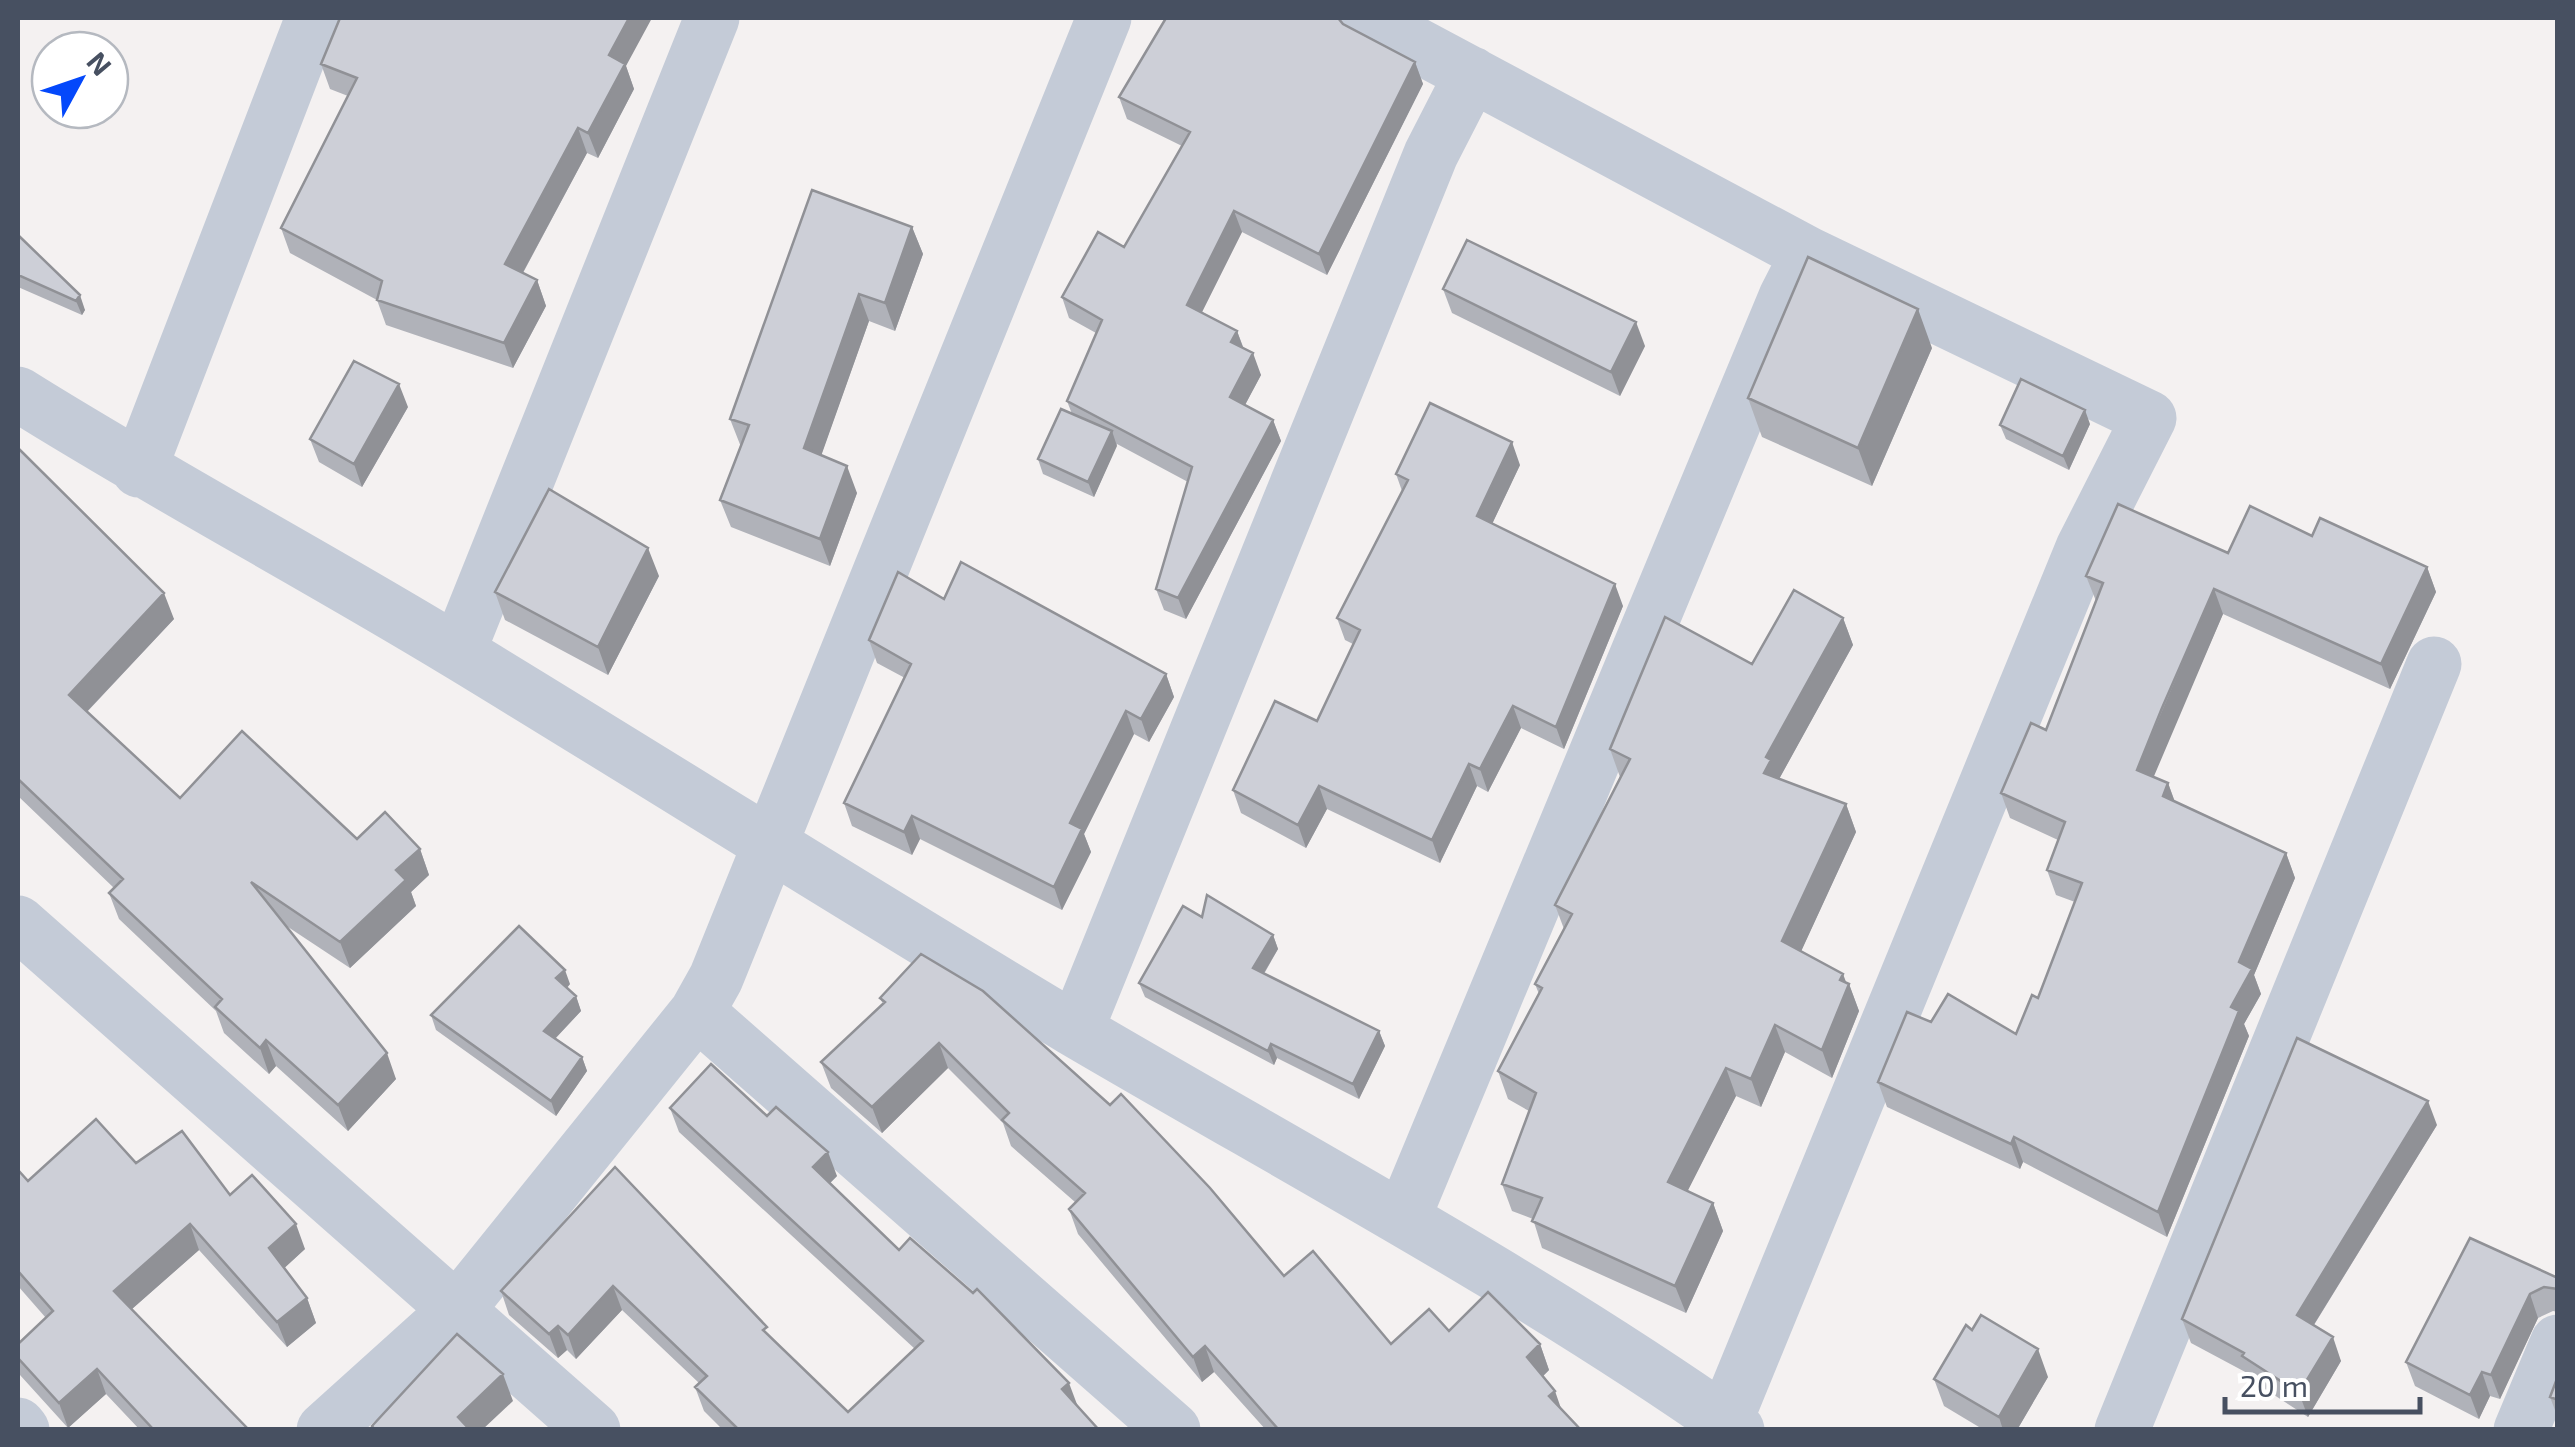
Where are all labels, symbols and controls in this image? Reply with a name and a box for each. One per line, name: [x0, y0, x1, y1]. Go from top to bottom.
north arrow: [30, 30, 130, 130]
text: N: [80, 45, 119, 82]
scale bar: [2225, 1352, 2420, 1414]
text: 20 m: [2240, 1367, 2308, 1403]

